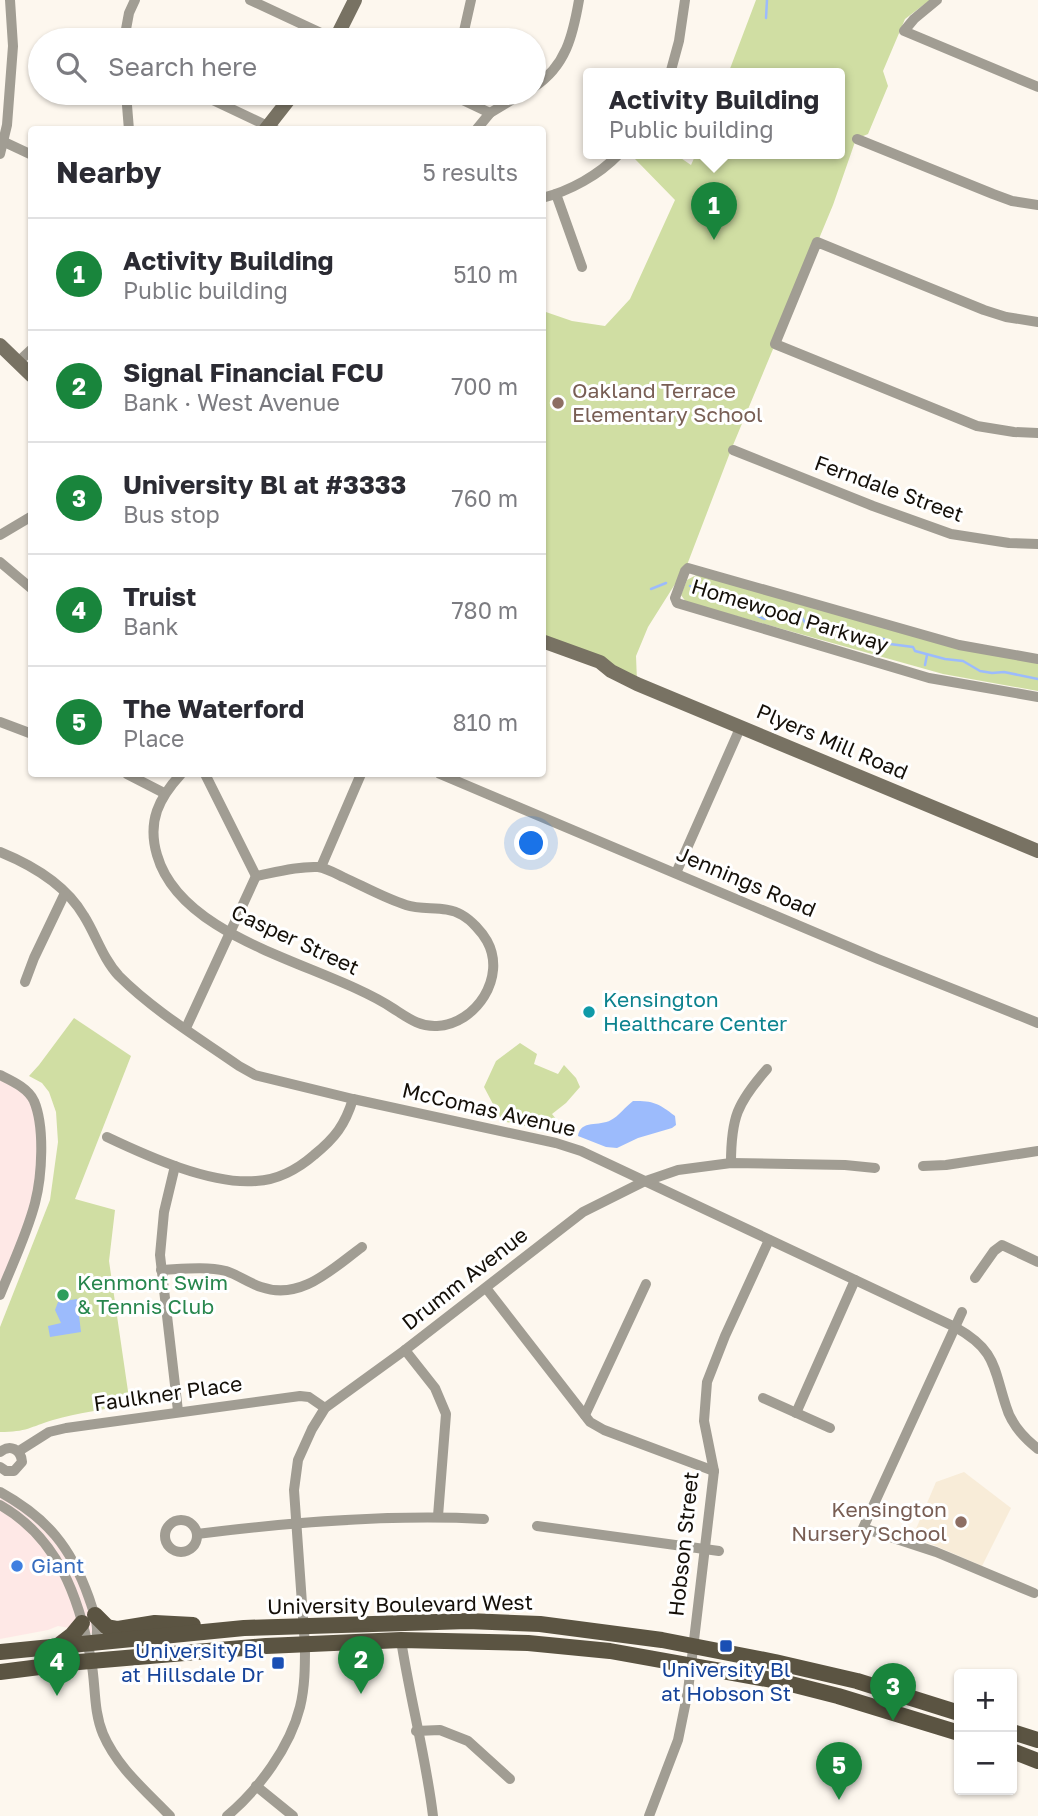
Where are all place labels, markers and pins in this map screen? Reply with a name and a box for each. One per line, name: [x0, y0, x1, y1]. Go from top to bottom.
pin: 1: [691, 182, 737, 240]
place label: Oakland Terrace Elementary School: [572, 377, 763, 427]
marker: Oakland Terrace Elementary School: [550, 395, 566, 411]
place label: Kensington Healthcare Center: [603, 986, 787, 1036]
marker: Kensington Healthcare Center: [581, 1004, 597, 1020]
place label: Kenmont Swim & Tennis Club: [77, 1269, 228, 1319]
marker: Kenmont Swim & Tennis Club: [55, 1287, 71, 1303]
place label: Kensington Nursery School: [791, 1496, 947, 1546]
marker: Kensington Nursery School: [953, 1514, 969, 1530]
place label: Giant: [31, 1552, 84, 1578]
marker: Giant: [9, 1558, 25, 1574]
pin: 2: [338, 1636, 384, 1694]
place label: University Bl at Hillsdale Dr: [121, 1637, 264, 1687]
pin: 4: [34, 1638, 80, 1696]
marker: University Bl at Hobson St: [718, 1638, 734, 1654]
marker: University Bl at Hillsdale Dr: [270, 1655, 286, 1671]
place label: University Bl at Hobson St: [661, 1656, 791, 1706]
pin: 3: [870, 1663, 916, 1721]
pin: 5: [816, 1742, 862, 1800]

